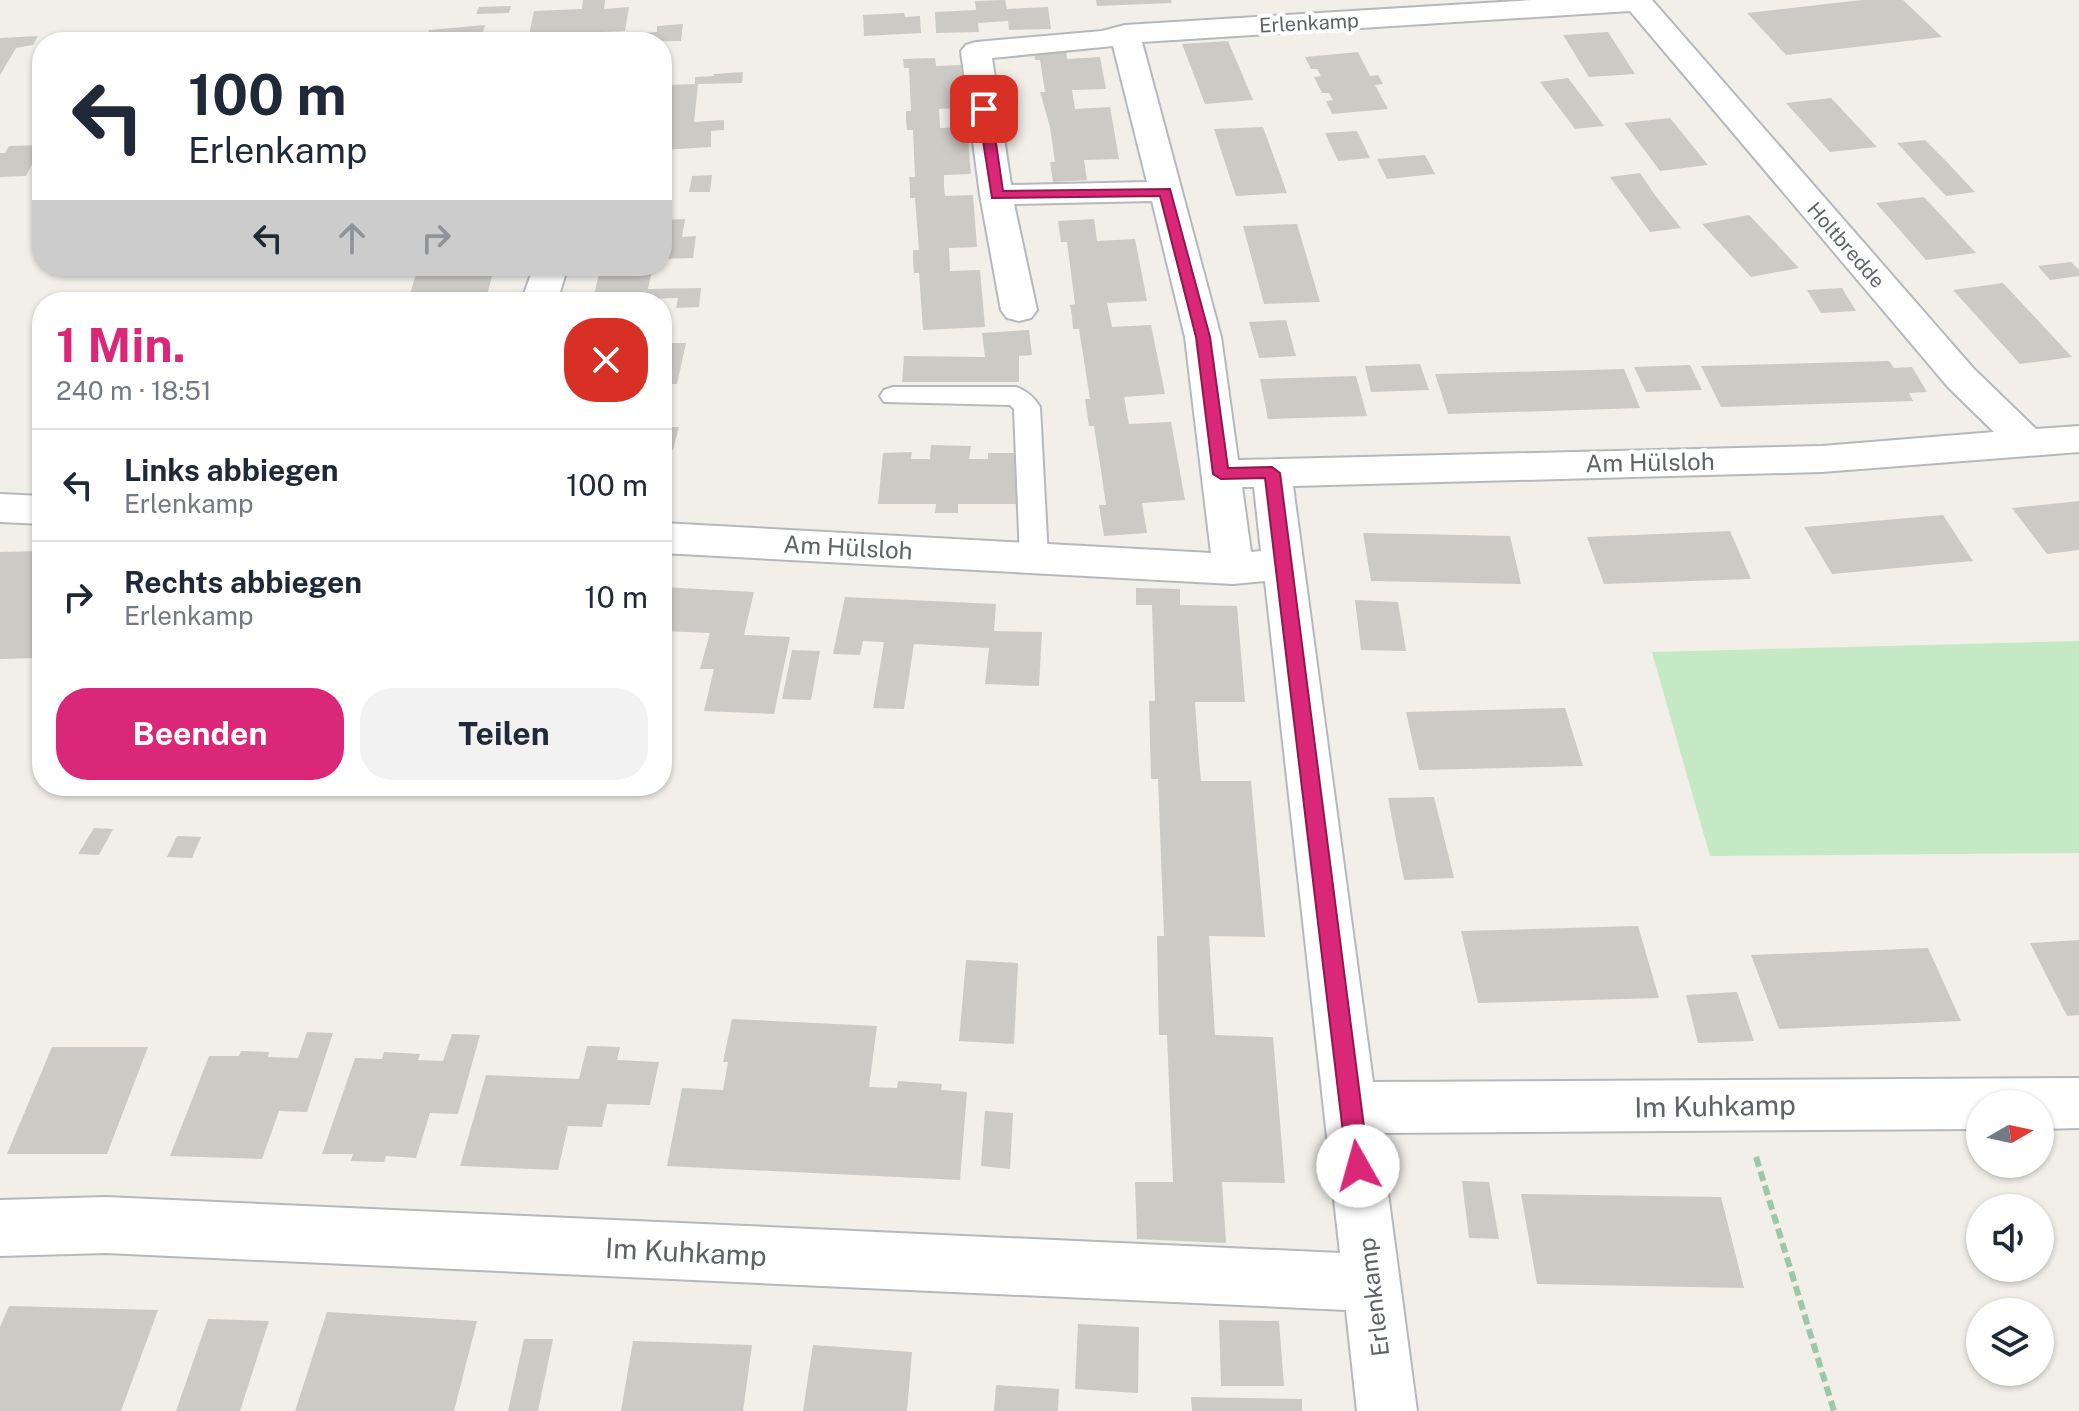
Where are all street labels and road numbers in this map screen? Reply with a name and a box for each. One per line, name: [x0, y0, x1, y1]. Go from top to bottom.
street label: Erlenkamp: [1259, 8, 1359, 38]
street label: Holtbredde: [1802, 197, 1890, 293]
street label: Am Hülsloh: [1585, 447, 1715, 477]
street label: Am Hülsloh: [783, 530, 913, 564]
street label: Im Kuhkamp: [1634, 1088, 1796, 1123]
street label: Im Kuhkamp: [605, 1231, 768, 1272]
street label: Erlenkamp: [1352, 1236, 1394, 1358]

